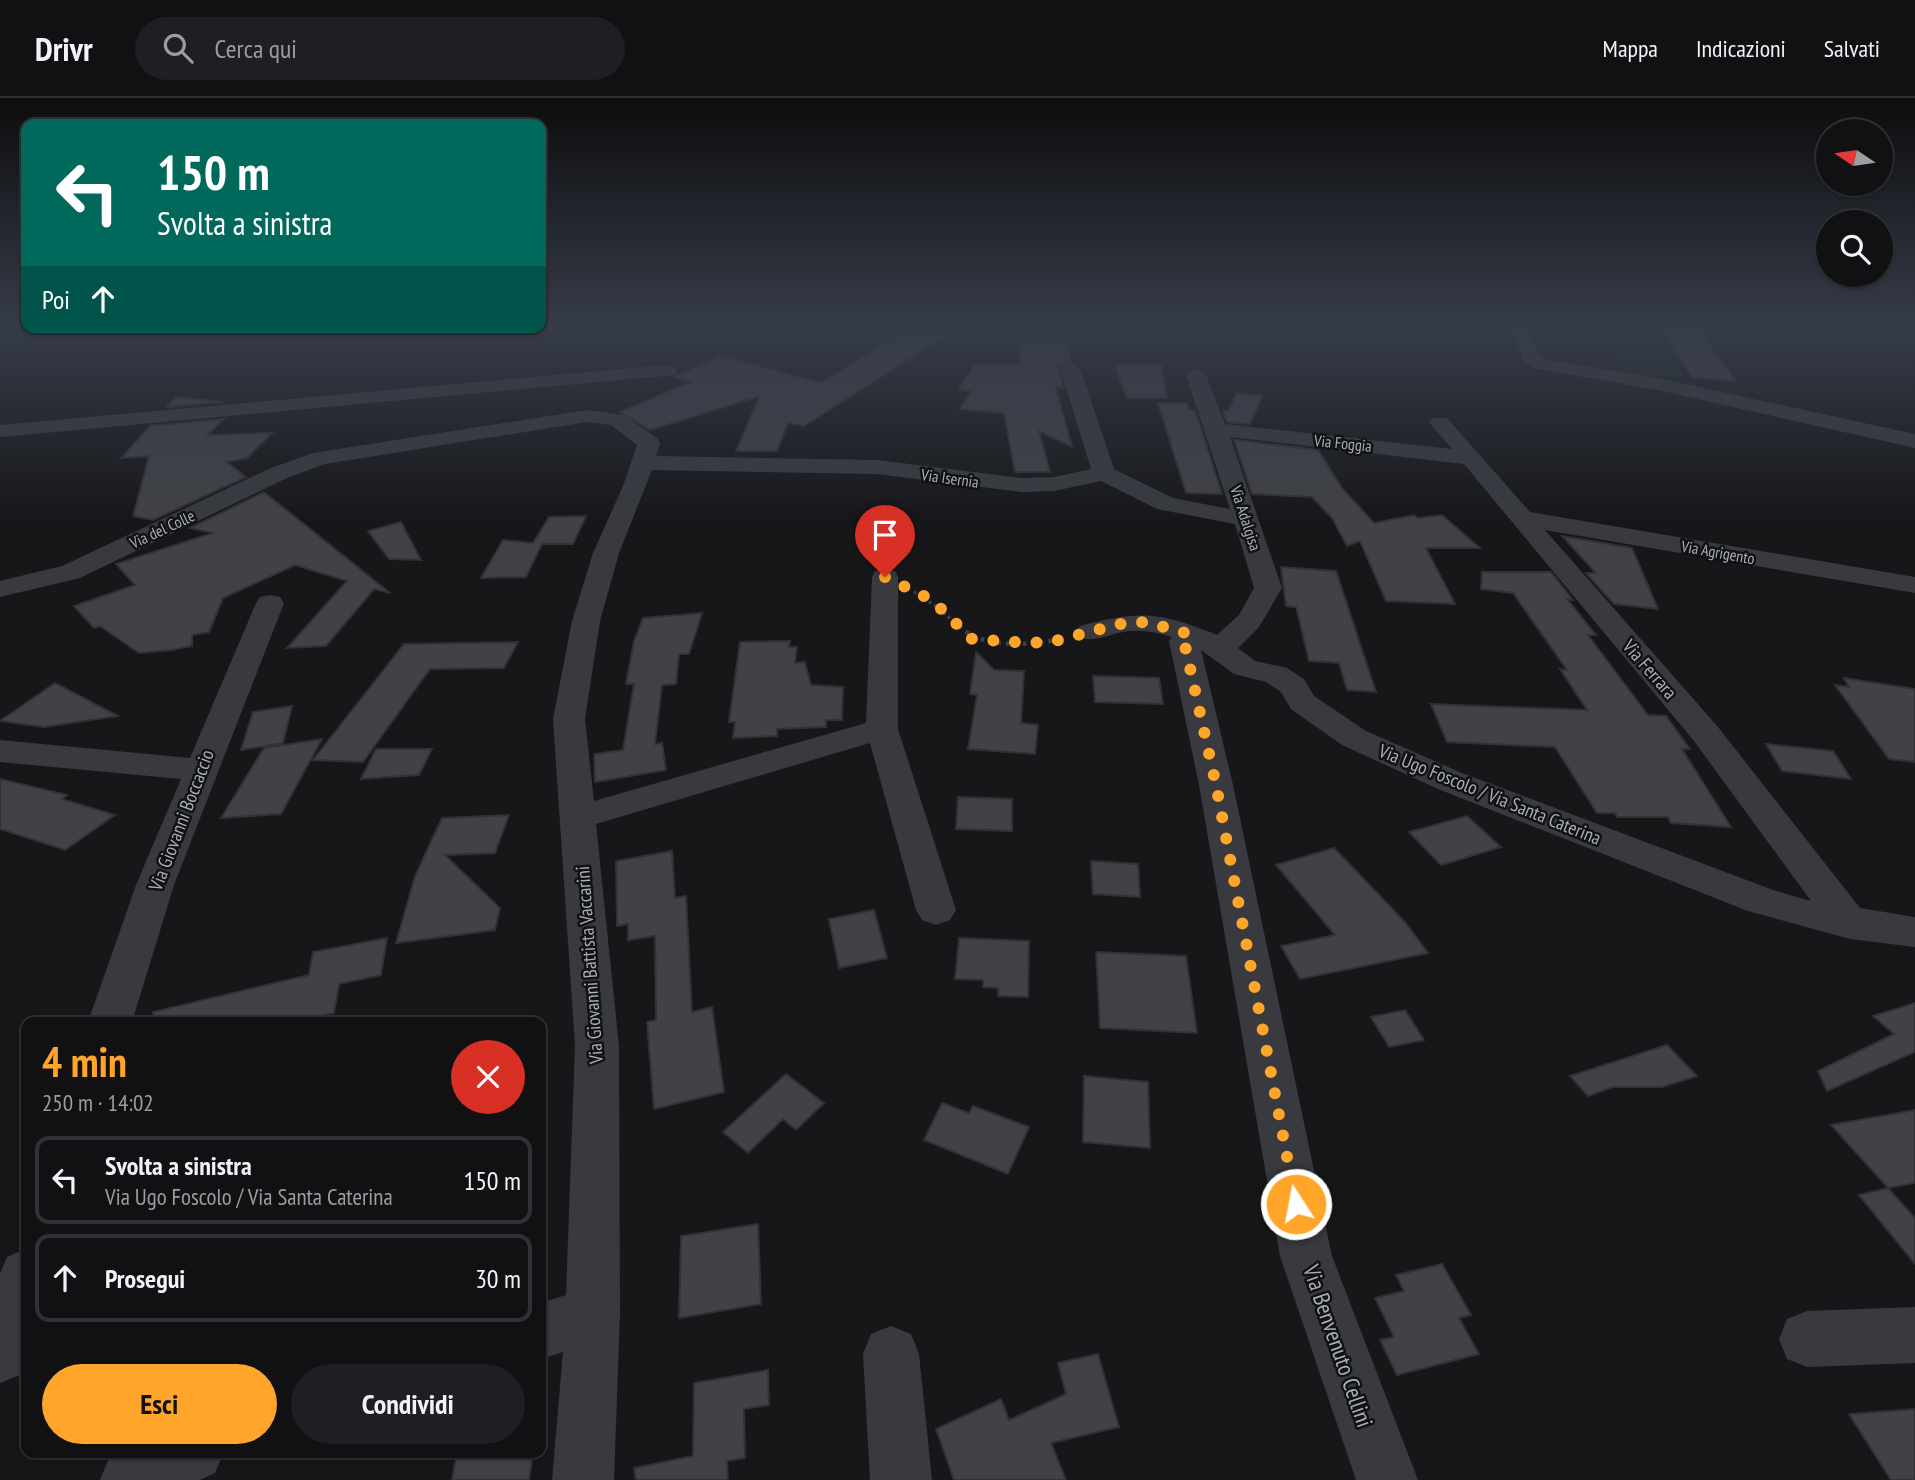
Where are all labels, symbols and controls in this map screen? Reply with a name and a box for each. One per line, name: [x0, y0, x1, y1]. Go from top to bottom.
search box: [135, 17, 625, 80]
text: Drivr: [35, 27, 93, 70]
icon: search: [159, 29, 197, 67]
text: Cerca qui: [215, 32, 297, 65]
text: Mappa: [1603, 33, 1658, 64]
text: Indicazioni: [1696, 33, 1786, 64]
text: Salvati: [1824, 33, 1880, 64]
north arrow: [1816, 119, 1894, 196]
map controls: [1816, 119, 1893, 287]
text: 150 m: [157, 140, 270, 204]
icon: left: [42, 147, 133, 238]
text: Svolta a sinistra: [157, 202, 332, 244]
button: search: [1816, 210, 1893, 287]
icon: ahead: [84, 280, 122, 318]
text: Poi: [42, 283, 70, 316]
street label: Via Foggia: [1312, 430, 1373, 456]
street label: Via Isernia: [919, 464, 980, 492]
street label: Via Adalgisa: [1226, 482, 1266, 553]
street label: Via del Colle: [126, 505, 198, 553]
pin: [855, 505, 915, 577]
icon: arrive: [866, 516, 904, 554]
street label: Via Agrigento: [1679, 536, 1756, 568]
street label: Via Ferrara: [1617, 634, 1682, 704]
street label: Via Ugo Foscolo / Via Santa Caterina: [1374, 738, 1605, 850]
street label: Via Giovanni Boccaccio: [143, 746, 219, 895]
street label: Via Giovanni Battista Vaccarini: [570, 865, 608, 1066]
text: 4 min: [42, 1034, 127, 1089]
button: close: [451, 1040, 525, 1114]
text: 250 m · 14:02: [42, 1088, 154, 1117]
text: Svolta a sinistra: [105, 1149, 252, 1182]
icon: left: [46, 1161, 84, 1199]
text: 150 m: [463, 1164, 521, 1197]
position arrow: [1259, 1167, 1333, 1241]
text: Via Ugo Foscolo / Via Santa Caterina: [105, 1182, 393, 1211]
icon: ahead: [46, 1259, 84, 1297]
street label: Via Benvenuto Cellini: [1297, 1260, 1380, 1431]
text: Prosegui: [105, 1262, 185, 1295]
text: 30 m: [475, 1262, 521, 1295]
button: Esci: [42, 1364, 277, 1444]
button: Condividi: [291, 1364, 525, 1444]

